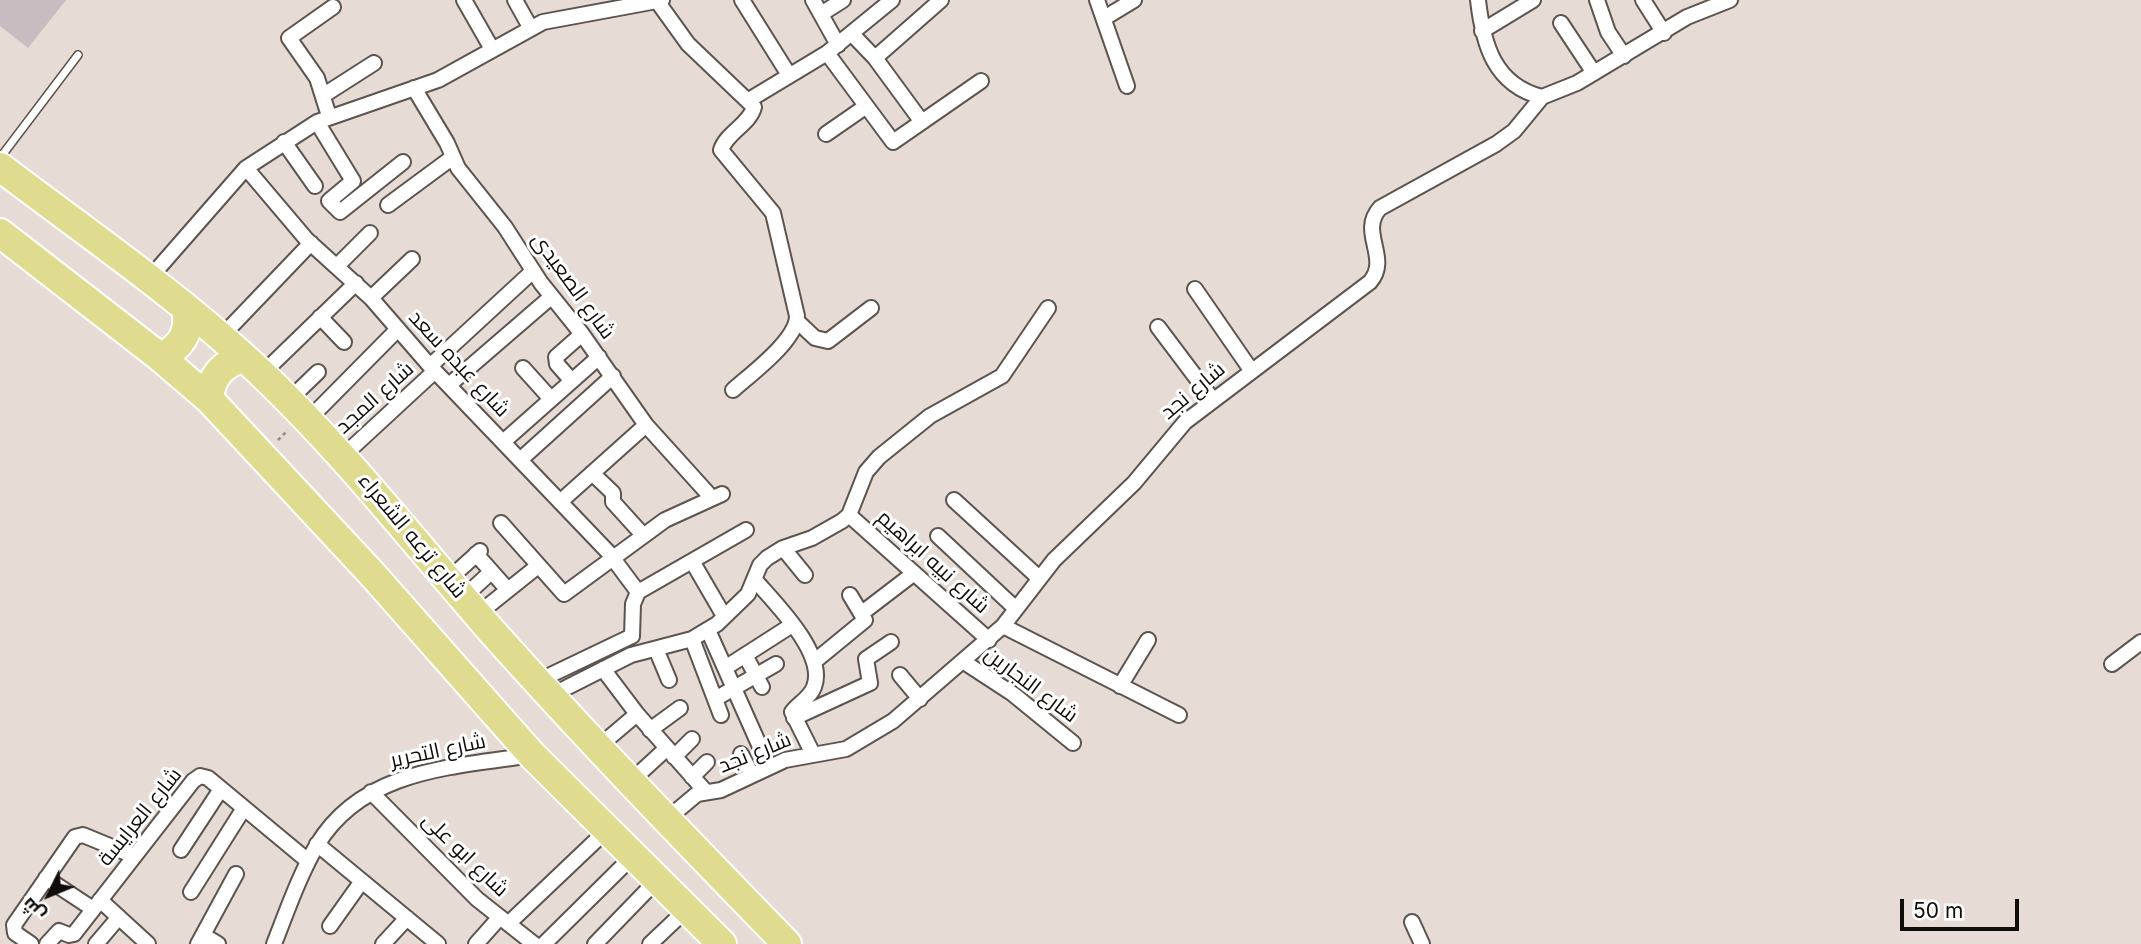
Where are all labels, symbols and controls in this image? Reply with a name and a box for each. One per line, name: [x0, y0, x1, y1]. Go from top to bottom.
street label: شارع الصعيدى: [526, 228, 620, 344]
street label: شارع عبده سعد: [403, 305, 515, 423]
street label: شارع المجد: [331, 356, 419, 440]
street label: شارع نجد: [1156, 357, 1230, 425]
street label: شارع ترعه الشعراء: [352, 468, 472, 604]
street label: شارع نبيه ابراهيم: [872, 505, 994, 619]
street label: شارع النجارين: [979, 642, 1083, 728]
street label: شارع نجد: [715, 727, 795, 779]
street label: شارع التحرير: [388, 729, 488, 773]
street label: شارع العرايسة: [93, 763, 187, 871]
street label: شارع ابو على: [417, 808, 513, 902]
north arrow: [14, 860, 84, 930]
scale bar: [1903, 884, 2022, 928]
text: ش: [17, 893, 50, 926]
text: 50 m: [1913, 898, 1963, 923]

